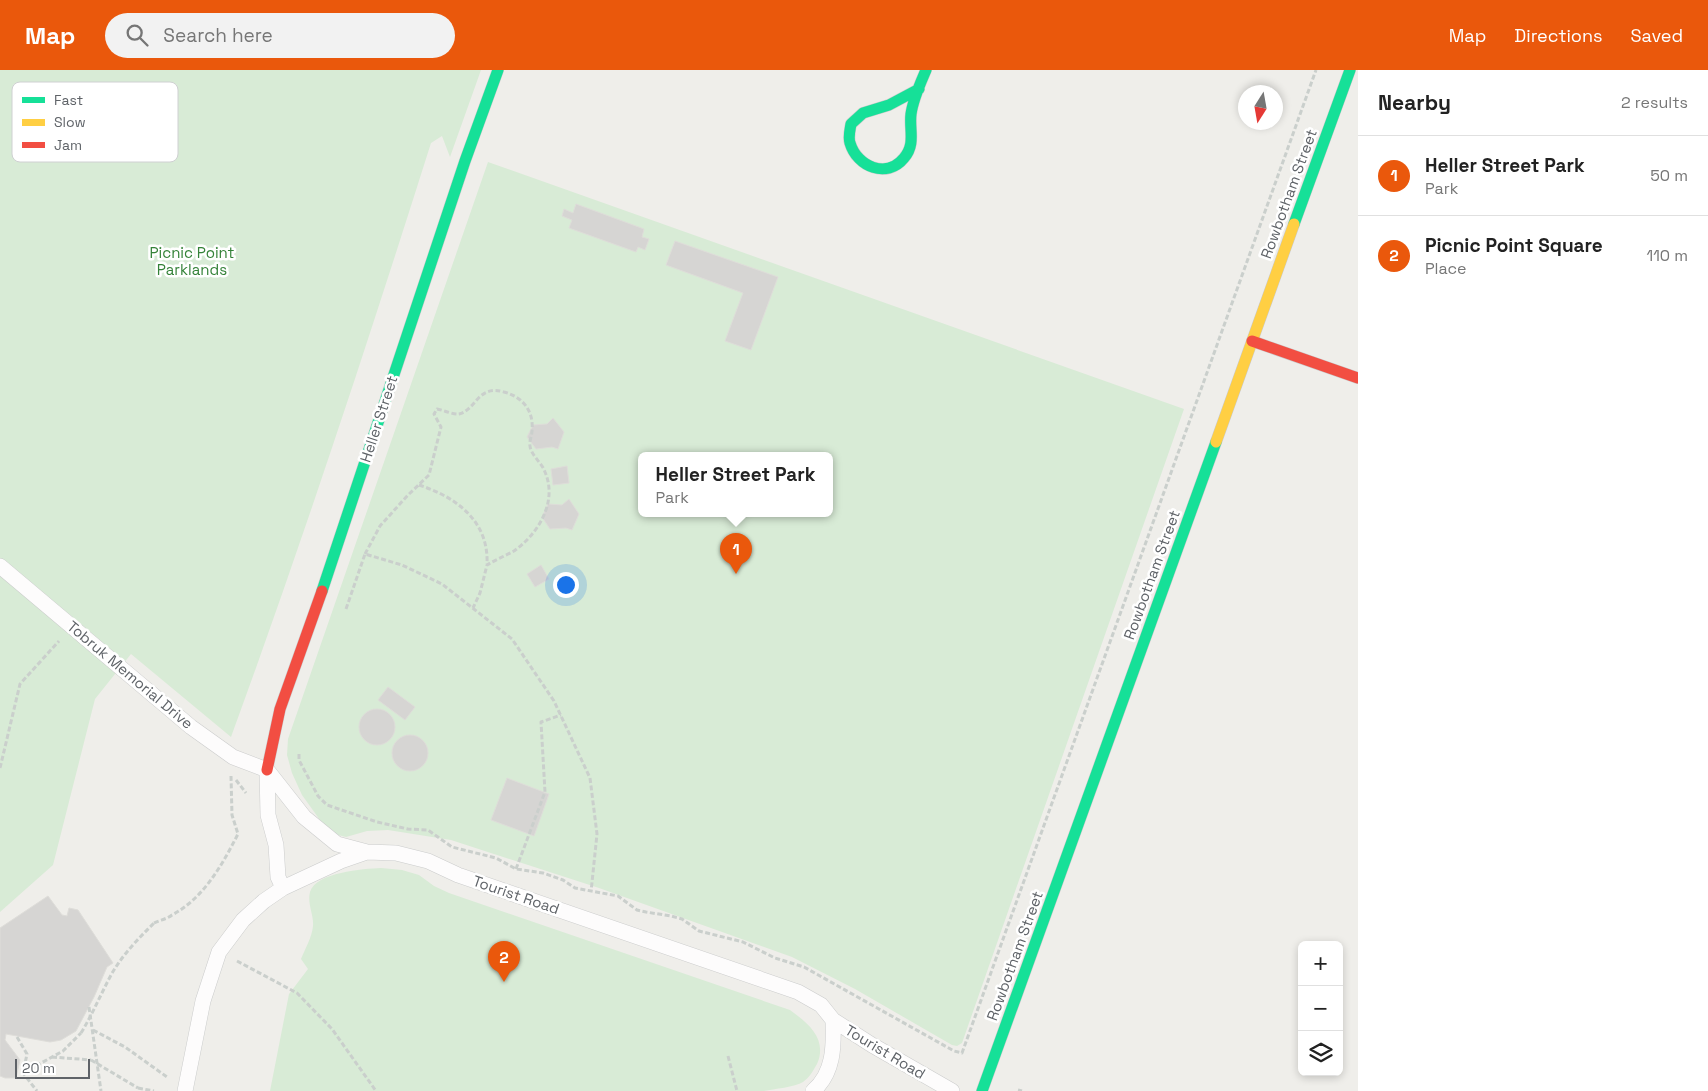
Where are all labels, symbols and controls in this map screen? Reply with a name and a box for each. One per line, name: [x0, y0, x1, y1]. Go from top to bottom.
search box: [105, 13, 455, 58]
text: Map: [25, 20, 75, 51]
icon: search: [123, 21, 151, 49]
text: Search here: [163, 23, 273, 48]
text: Map: [1449, 24, 1486, 47]
text: Directions: [1514, 24, 1603, 47]
text: Saved: [1631, 24, 1683, 47]
legend: [12, 82, 178, 162]
north arrow: [1238, 85, 1283, 130]
text: Nearby: [1378, 89, 1451, 116]
text: Fast: [54, 91, 83, 109]
text: 2 results: [1621, 92, 1688, 113]
text: Slow: [54, 113, 86, 131]
street label: Rowbotham Street: [1256, 126, 1321, 261]
text: Jam: [54, 136, 82, 154]
text: Heller Street Park: [1425, 153, 1585, 178]
text: 1: [1390, 165, 1398, 186]
text: 50 m: [1650, 165, 1688, 186]
text: Park: [1425, 178, 1458, 199]
text: Picnic Point Square: [1425, 233, 1603, 258]
park label: Picnic Point Parklands: [150, 243, 235, 279]
text: 2: [1389, 245, 1399, 266]
text: 110 m: [1646, 245, 1688, 266]
text: Place: [1425, 258, 1467, 279]
street label: Heller Street: [356, 373, 402, 465]
popup: [638, 452, 833, 517]
text: Heller Street Park: [656, 462, 815, 487]
text: Park: [656, 487, 689, 508]
street label: Rowbotham Street: [1119, 507, 1184, 642]
pin: 1: [720, 533, 752, 574]
your location: [553, 572, 579, 598]
street label: Tobruk Memorial Drive: [64, 616, 197, 733]
street label: Tourist Road: [470, 871, 562, 918]
street label: Rowbotham Street: [982, 888, 1047, 1023]
pin: 2: [488, 941, 520, 982]
map controls: [1298, 941, 1343, 1076]
button: +: [1298, 941, 1343, 986]
button: −: [1298, 986, 1343, 1031]
street label: Tourist Road: [842, 1020, 929, 1083]
button: layers: [1298, 1031, 1343, 1076]
scale bar: [15, 1056, 90, 1079]
text: 20 m: [22, 1059, 55, 1077]

